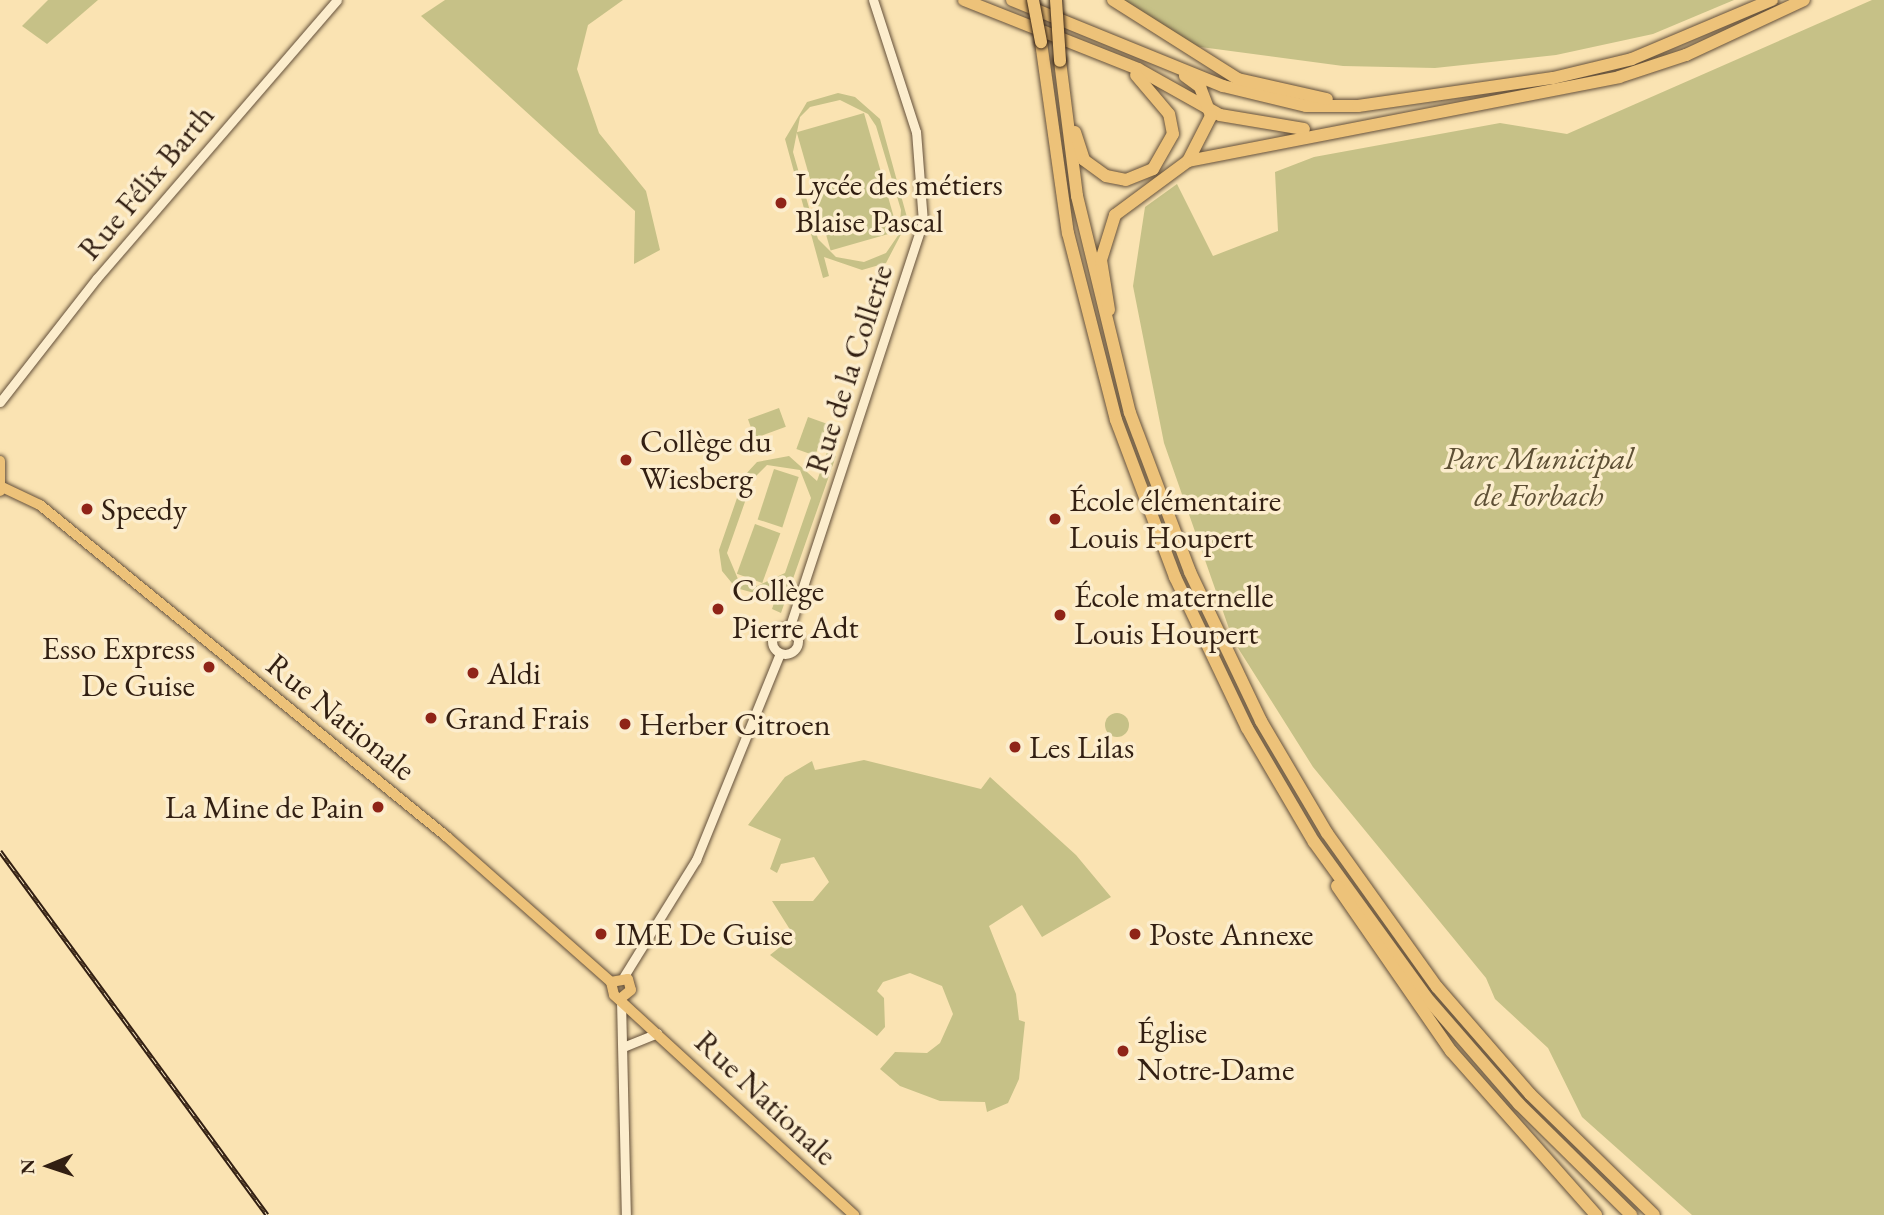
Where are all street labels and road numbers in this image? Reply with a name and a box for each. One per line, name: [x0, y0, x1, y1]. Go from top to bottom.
street label: Rue Félix Barth: [70, 97, 222, 267]
street label: Rue de la Collerie: [797, 260, 901, 478]
street label: Rue Nationale: [259, 645, 423, 789]
street label: Rue Nationale: [687, 1023, 845, 1173]

